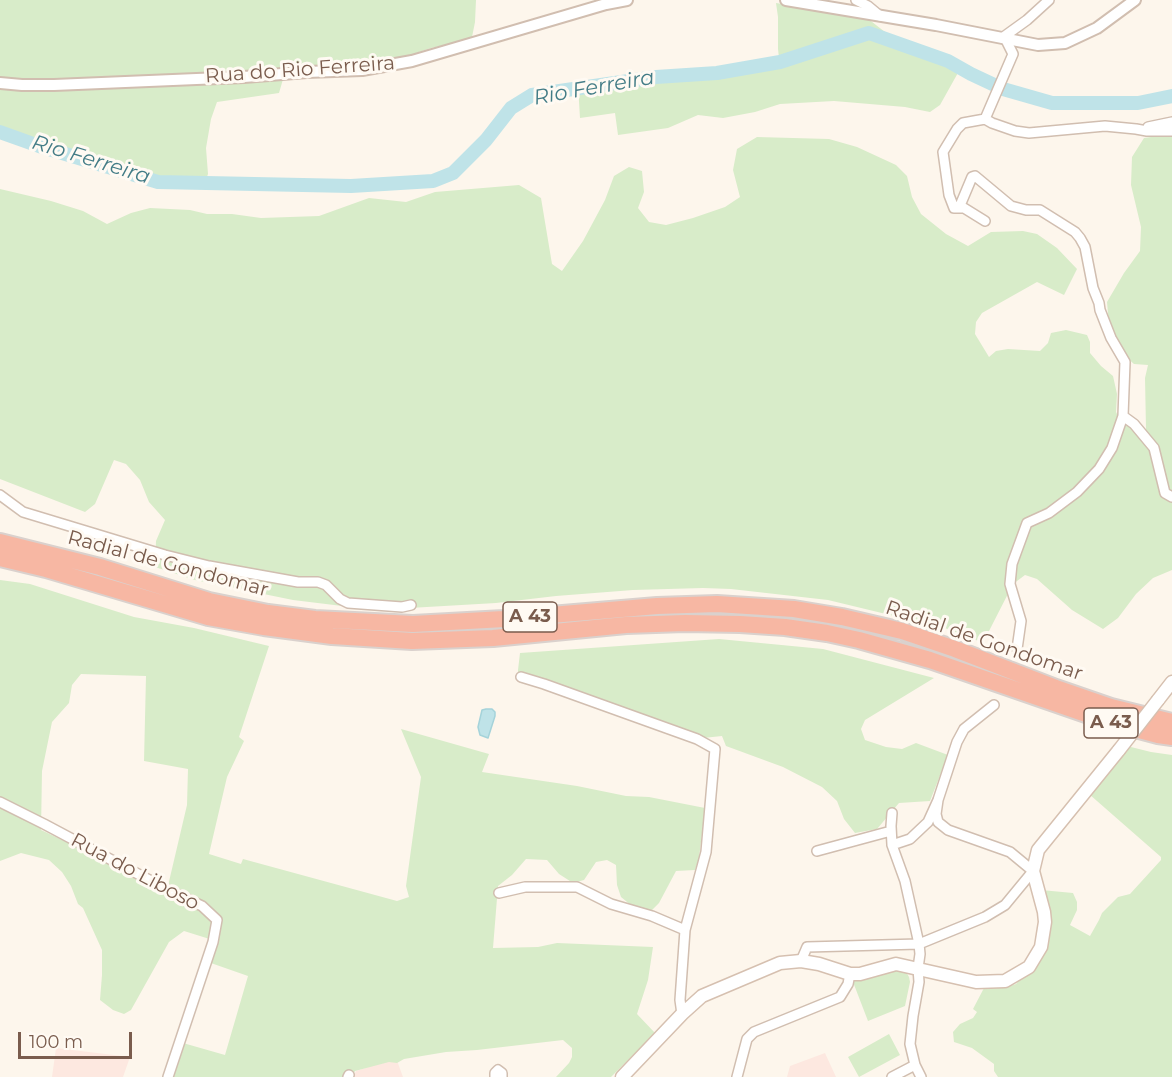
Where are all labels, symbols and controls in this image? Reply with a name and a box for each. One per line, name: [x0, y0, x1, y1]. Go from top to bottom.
street label: Rua do Rio Ferreira: [204, 51, 396, 89]
water label: Rio Ferreira: [532, 65, 656, 111]
water label: Rio Ferreira: [29, 130, 153, 190]
street label: Radial de Gondomar: [65, 526, 271, 602]
street label: Radial de Gondomar: [882, 596, 1086, 686]
road number: A 43: [503, 602, 557, 632]
road number: A 43: [1084, 708, 1138, 738]
street label: Rua do Liboso: [67, 828, 203, 916]
scale bar: [21, 1020, 135, 1058]
text: 100 m: [29, 1031, 83, 1053]

